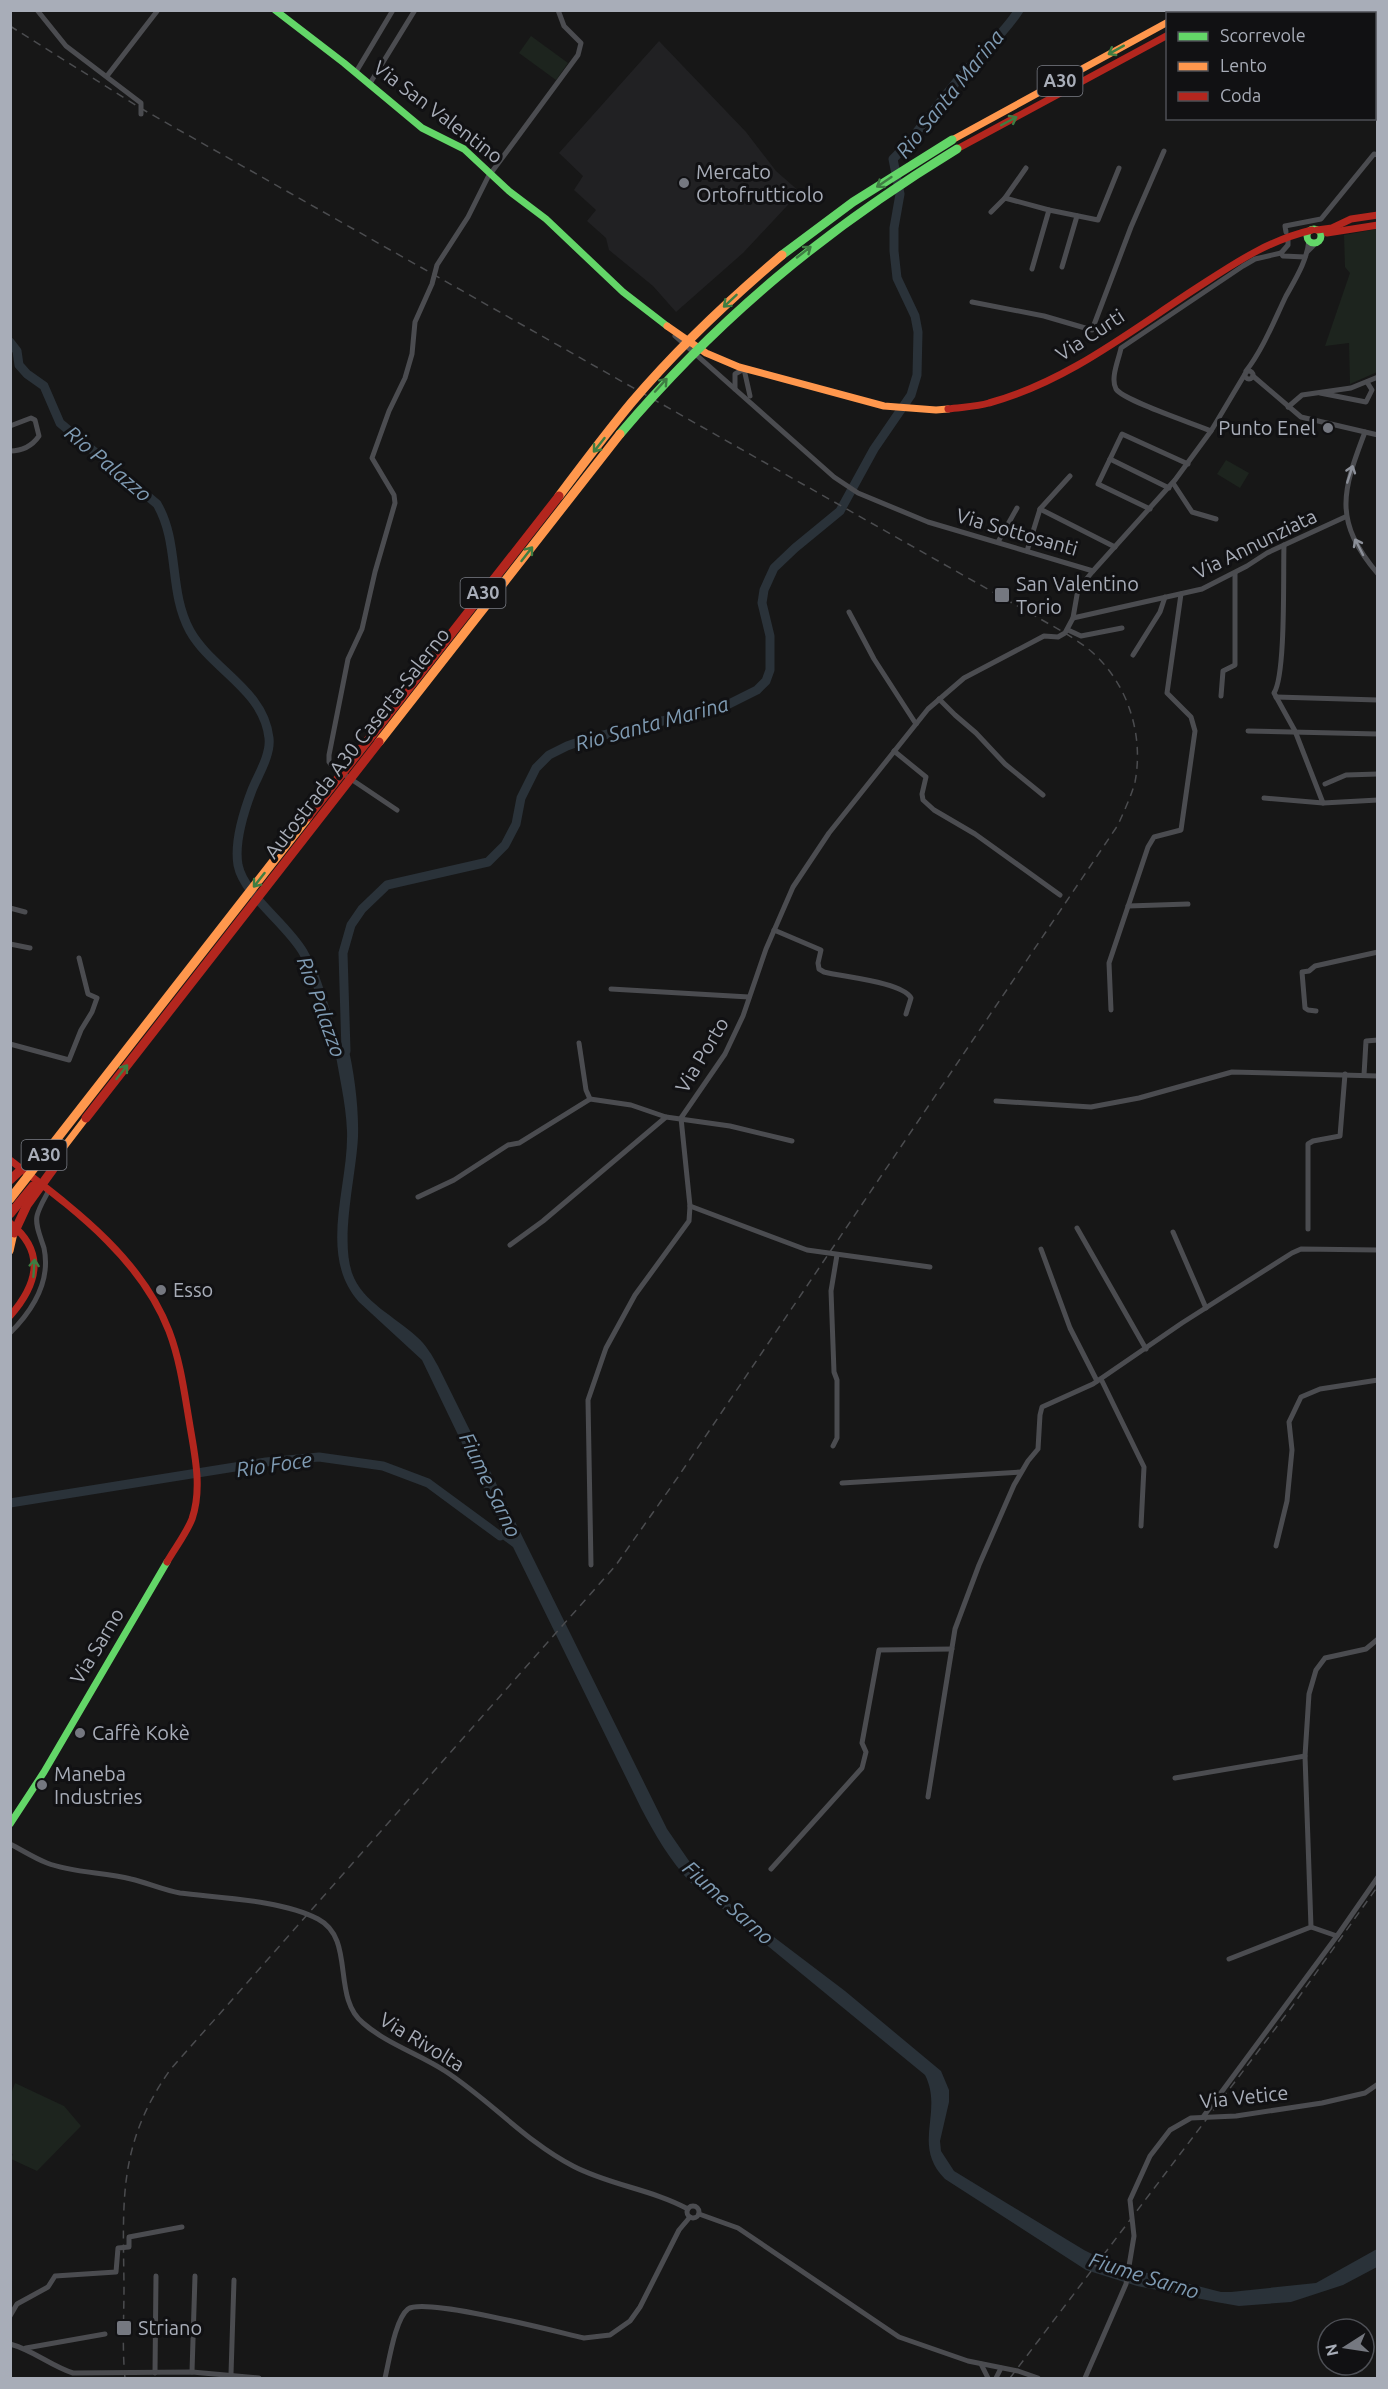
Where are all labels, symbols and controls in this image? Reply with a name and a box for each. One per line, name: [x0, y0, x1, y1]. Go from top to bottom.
legend: [1166, 12, 1376, 120]
water label: Rio Santa Marina: [890, 25, 1008, 162]
text: Scorrevole: [1220, 25, 1306, 45]
one-way arrow: [1108, 44, 1125, 56]
street label: Via San Valentino: [369, 55, 508, 168]
text: Lento: [1220, 55, 1267, 75]
road number: A30: [1038, 66, 1082, 96]
text: Coda: [1220, 85, 1261, 105]
one-way arrow: [1000, 115, 1017, 127]
place label: Mercato Ortofrutticolo: [696, 160, 824, 206]
one-way arrow: [875, 175, 892, 188]
marker: Mercato Ortofrutticolo: [677, 176, 691, 190]
one-way arrow: [795, 246, 811, 259]
one-way arrow: [723, 294, 738, 308]
street label: Via Curti: [1051, 304, 1128, 365]
one-way arrow: [654, 378, 668, 393]
place label: Punto Enel: [1218, 416, 1316, 439]
water label: Rio Palazzo: [61, 420, 157, 506]
marker: Punto Enel: [1321, 421, 1335, 435]
one-way arrow: [592, 437, 605, 453]
one-way arrow: [1346, 465, 1357, 484]
street label: Via Sottosanti: [954, 503, 1081, 560]
street label: Via Annunziata: [1189, 504, 1320, 583]
one-way arrow: [1353, 539, 1365, 556]
one-way arrow: [521, 547, 534, 563]
place label: San Valentino Torio: [1016, 572, 1139, 618]
road number: A30: [460, 578, 506, 608]
marker: San Valentino Torio: [993, 586, 1011, 604]
street label: Autostrada A30 Caserta-Salerno: [259, 623, 454, 863]
water label: Rio Santa Marina: [572, 691, 731, 755]
one-way arrow: [252, 872, 265, 888]
water label: Rio Palazzo: [293, 953, 351, 1060]
street label: Via Porto: [670, 1013, 733, 1096]
one-way arrow: [116, 1064, 129, 1080]
road number: A30: [22, 1140, 66, 1170]
one-way arrow: [29, 1259, 40, 1279]
place label: Esso: [173, 1278, 213, 1301]
marker: Esso: [154, 1283, 168, 1297]
water label: Fiume Sarno: [455, 1428, 527, 1541]
water label: Rio Foce: [234, 1447, 314, 1481]
street label: Via Sarno: [65, 1604, 128, 1688]
place label: Caffè Kokè: [92, 1721, 190, 1744]
marker: Caffè Kokè: [73, 1726, 87, 1740]
place label: Maneba Industries: [54, 1762, 142, 1808]
marker: Maneba Industries: [35, 1778, 49, 1792]
water label: Fiume Sarno: [678, 1855, 779, 1949]
street label: Via Rivolta: [376, 2007, 469, 2076]
street label: Via Vetice: [1198, 2080, 1289, 2113]
water label: Fiume Sarno: [1087, 2247, 1202, 2303]
place label: Striano: [138, 2316, 202, 2339]
north arrow: [1316, 2317, 1376, 2377]
marker: Striano: [115, 2319, 133, 2337]
text: N: [1321, 2342, 1341, 2358]

